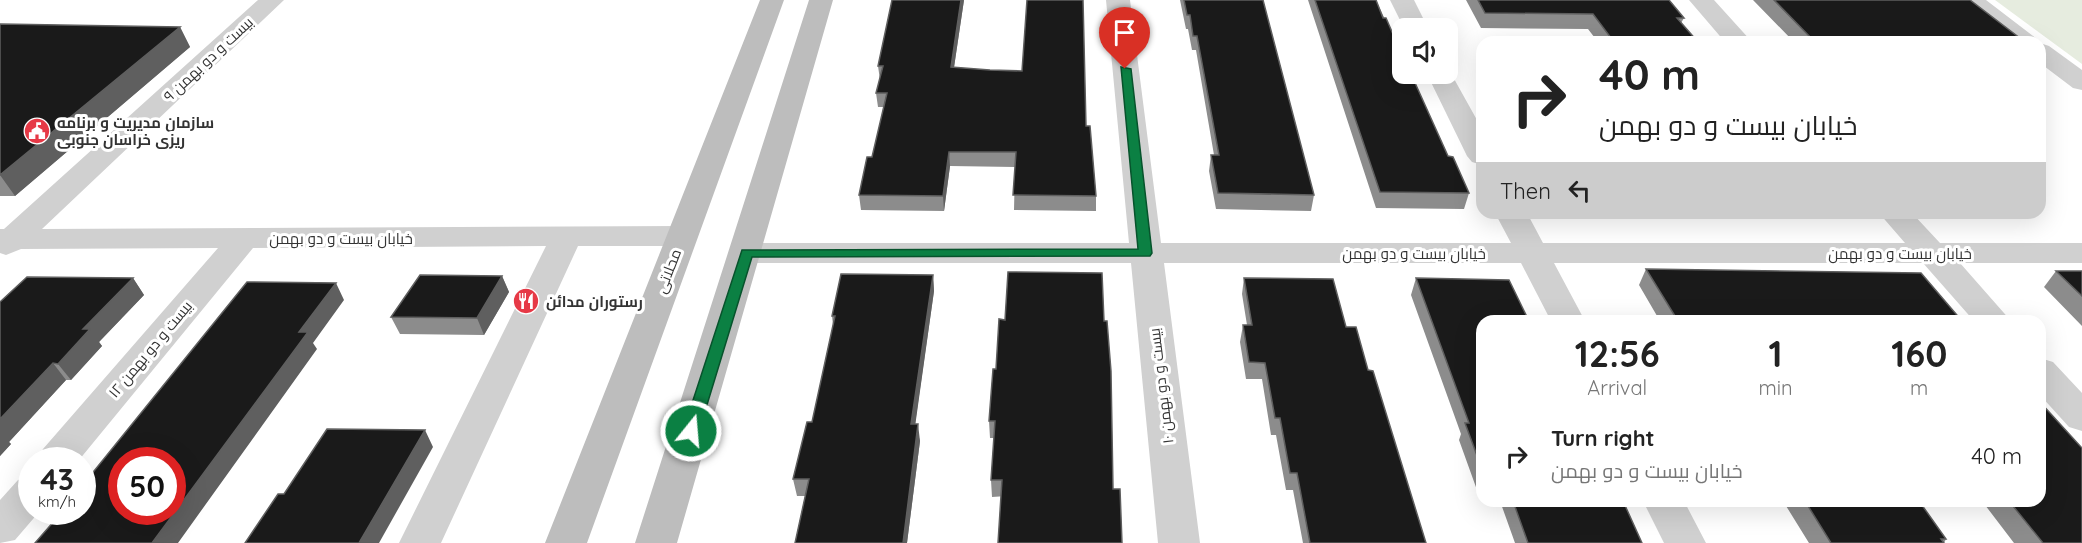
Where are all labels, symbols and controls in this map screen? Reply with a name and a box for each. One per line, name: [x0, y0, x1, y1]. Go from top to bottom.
pin: [1099, 7, 1150, 69]
street label: بیست و دو بهمن ۹: [159, 13, 258, 106]
icon: arrive: [1108, 16, 1141, 49]
map controls: [1392, 18, 1458, 84]
button: sound: [1392, 18, 1458, 84]
text: 40 m: [1599, 48, 1700, 101]
icon: right: [1500, 60, 1578, 138]
text: خیابان بیست و دو بهمن: [1599, 108, 1858, 142]
place label: سازمان مدیریت و برنامه ریزی خراسان جنوبی: [57, 113, 214, 149]
public building icon: سازمان مدیریت و برنامه ریزی خراسان جنوبی: [22, 116, 52, 146]
icon: left: [1563, 174, 1596, 207]
text: Then: [1500, 177, 1551, 205]
street label: خیابان بیست و دو بهمن: [269, 229, 413, 249]
street label: خیابان بیست و دو بهمن: [1342, 244, 1486, 264]
street label: خیابان بیست و دو بهمن: [1828, 244, 1972, 264]
street label: محلاتی: [651, 246, 686, 296]
restaurant icon: رستوران مدائن: [511, 286, 541, 316]
place label: رستوران مدائن: [546, 292, 643, 311]
street label: بیست و دو بهمن ۱۲: [104, 297, 197, 402]
street label: بیست و دو بهمن ۱۰: [1144, 327, 1179, 445]
text: 12:56: [1575, 331, 1660, 376]
text: 1: [1768, 331, 1782, 376]
text: 160: [1891, 331, 1947, 376]
text: Arrival: [1587, 375, 1647, 400]
text: min: [1758, 375, 1793, 400]
text: m: [1910, 375, 1928, 400]
position arrow: [659, 399, 723, 463]
text: Turn right: [1551, 424, 1655, 452]
icon: right: [1500, 440, 1533, 473]
text: 40 m: [1971, 442, 2022, 470]
speed limit sign: 50: [108, 447, 186, 525]
text: خیابان بیست و دو بهمن: [1551, 458, 1743, 483]
text: 43: [40, 460, 74, 498]
text: km/h: [38, 492, 76, 511]

